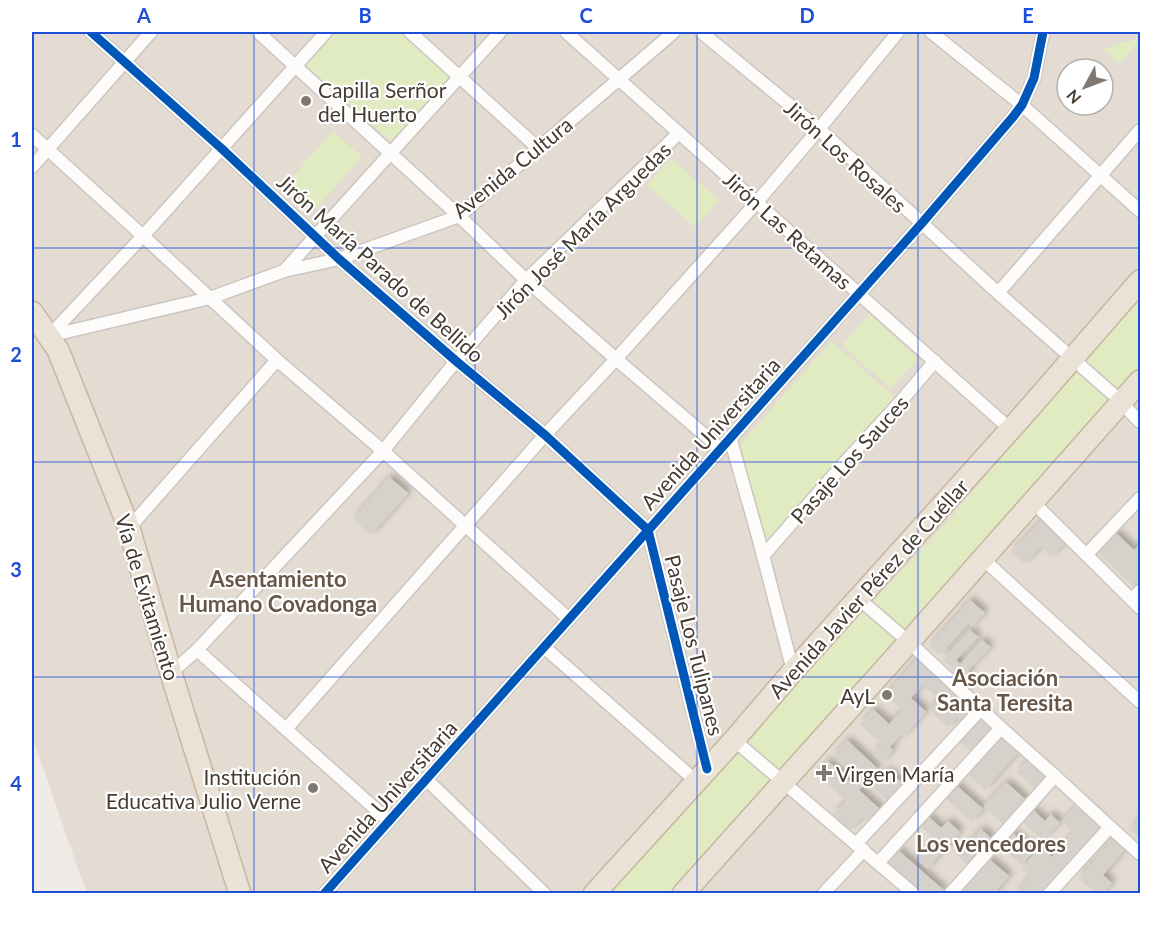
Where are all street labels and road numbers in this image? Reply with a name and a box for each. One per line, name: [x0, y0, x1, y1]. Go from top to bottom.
street label: Jirón Los Rosales: [780, 95, 912, 217]
street label: Avenida Cultura: [447, 111, 577, 223]
street label: Jirón José María Arguedas: [489, 137, 675, 323]
street label: Jirón Las Retamas: [719, 166, 857, 294]
street label: Jirón María Parado de Bellido: [273, 169, 489, 367]
street label: Avenida Universitaria: [635, 352, 785, 514]
street label: Pasaje Los Sauces: [785, 390, 913, 528]
street label: Avenida Javier Pérez de Cuéllar: [763, 473, 973, 703]
street label: Vía de Evitamiento: [111, 511, 185, 683]
street label: Pasaje Los Tulipanes: [660, 552, 730, 738]
street label: Avenida Universitaria: [312, 715, 462, 877]

